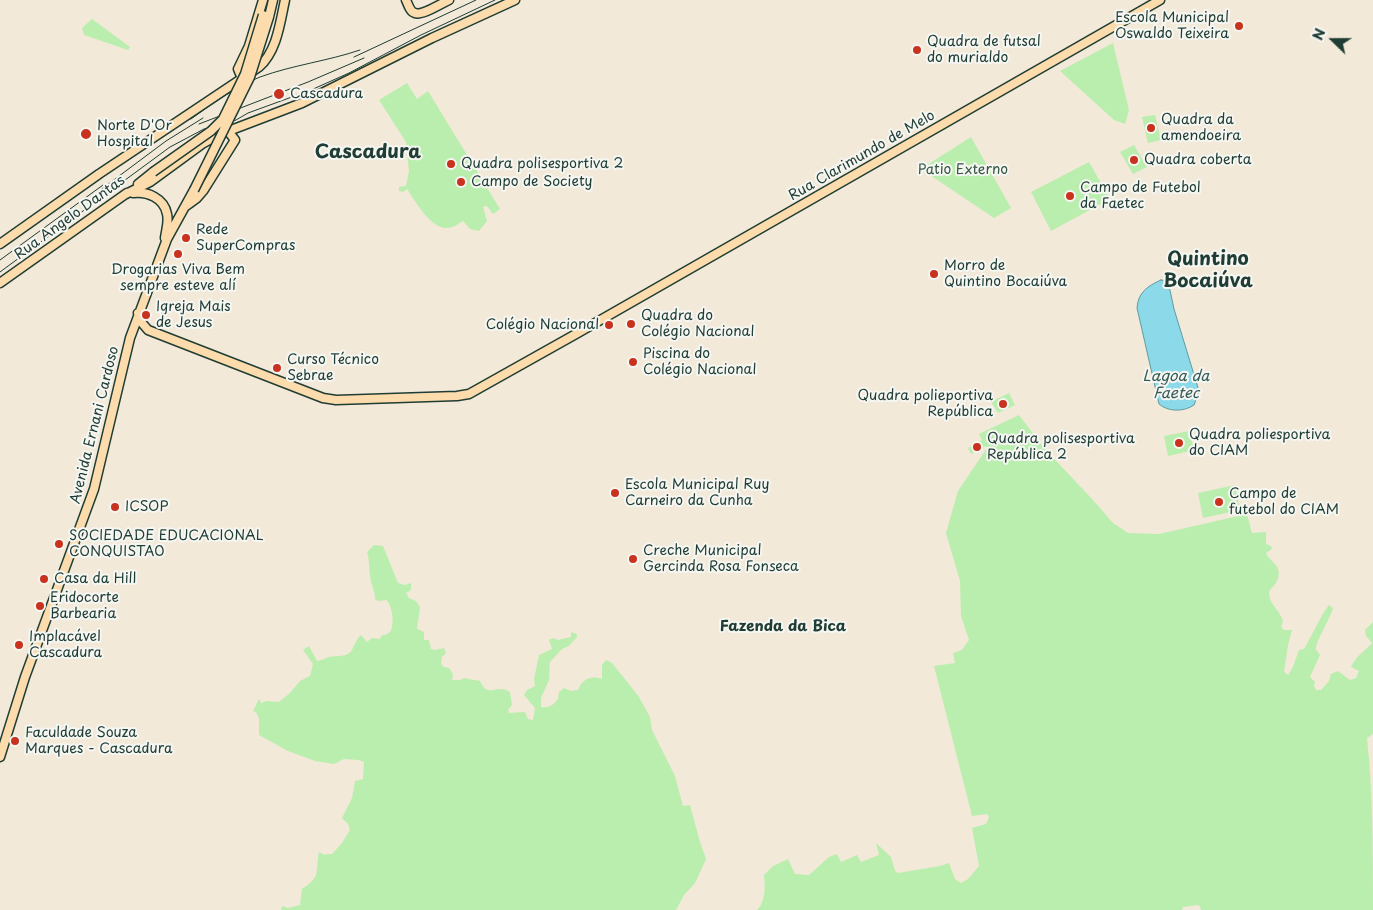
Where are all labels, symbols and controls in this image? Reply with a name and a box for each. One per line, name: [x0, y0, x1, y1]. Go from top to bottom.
place label: Escola Municipal Oswaldo Teixeira: [1115, 10, 1229, 42]
north arrow: [1308, 15, 1358, 65]
marker: Escola Municipal Oswaldo Teixeira: [1233, 20, 1245, 32]
text: N: [1307, 25, 1330, 43]
place label: Quadra de futsal do murialdo: [927, 34, 1041, 66]
marker: Quadra de futsal do murialdo: [911, 44, 923, 56]
place label: Cascadura: [290, 86, 363, 102]
marker: Cascadura: [272, 87, 286, 101]
street label: Rua Clarimundo de Melo: [786, 107, 938, 205]
place label: Quadra da amendoeira: [1161, 112, 1241, 144]
place label: Norte D'Or Hospital: [97, 118, 172, 150]
marker: Quadra da amendoeira: [1145, 122, 1157, 134]
marker: Norte D'Or Hospital: [79, 127, 93, 141]
district label: Cascadura: [315, 142, 421, 164]
place label: Quadra coberta: [1144, 152, 1252, 168]
marker: Quadra coberta: [1128, 154, 1140, 166]
place label: Quadra polisesportiva 2: [461, 156, 623, 172]
marker: Quadra polisesportiva 2: [445, 158, 457, 170]
park label: Patio Externo: [918, 162, 1008, 178]
street label: Rua Angelo Dantas: [12, 172, 128, 264]
place label: Campo de Society: [471, 174, 593, 190]
marker: Campo de Society: [455, 176, 467, 188]
place label: Campo de Futebol da Faetec: [1080, 180, 1201, 212]
marker: Campo de Futebol da Faetec: [1064, 190, 1076, 202]
place label: Rede SuperCompras: [196, 222, 295, 254]
marker: Rede SuperCompras: [180, 232, 192, 244]
marker: Drogarias Viva Bem sempre esteve alí: [172, 248, 184, 260]
district label: Quintino Bocaiúva: [1163, 249, 1253, 293]
place label: Morro de Quintino Bocaiúva: [944, 258, 1067, 290]
place label: Drogarias Viva Bem sempre esteve alí: [111, 262, 245, 294]
marker: Morro de Quintino Bocaiúva: [928, 268, 940, 280]
place label: Igreja Mais de Jesus: [156, 299, 231, 332]
place label: Quadra do Colégio Nacional: [641, 308, 754, 341]
marker: Igreja Mais de Jesus: [140, 309, 152, 321]
place label: Colégio Nacional: [486, 317, 599, 333]
marker: Quadra do Colégio Nacional: [625, 318, 637, 330]
marker: Colégio Nacional: [603, 319, 615, 331]
street label: Avenida Ernani Cardoso: [67, 344, 123, 506]
place label: Piscina do Colégio Nacional: [643, 346, 756, 378]
place label: Curso Técnico Sebrae: [287, 352, 379, 384]
marker: Piscina do Colégio Nacional: [627, 356, 639, 368]
marker: Curso Técnico Sebrae: [271, 362, 283, 374]
water label: Lagoa da Faetec: [1143, 368, 1209, 403]
place label: Quadra polieportiva República: [857, 388, 993, 421]
marker: Quadra polieportiva República: [997, 398, 1009, 410]
place label: Quadra poliesportiva do CIAM: [1189, 427, 1330, 460]
place label: Quadra polisesportiva República 2: [987, 431, 1135, 464]
marker: Quadra poliesportiva do CIAM: [1173, 437, 1185, 449]
marker: Quadra polisesportiva República 2: [971, 441, 983, 453]
place label: Escola Municipal Ruy Carneiro da Cunha: [625, 477, 769, 510]
place label: Campo de futebol do CIAM: [1229, 486, 1339, 518]
marker: Escola Municipal Ruy Carneiro da Cunha: [609, 487, 621, 499]
marker: Campo de futebol do CIAM: [1213, 496, 1225, 508]
place label: ICSOP: [125, 499, 168, 515]
marker: ICSOP: [109, 501, 121, 513]
place label: SOCIEDADE EDUCACIONAL CONQUISTA0: [69, 528, 264, 560]
marker: SOCIEDADE EDUCACIONAL CONQUISTA0: [53, 538, 65, 550]
place label: Creche Municipal Gercinda Rosa Fonseca: [643, 543, 799, 576]
marker: Creche Municipal Gercinda Rosa Fonseca: [627, 553, 639, 565]
place label: Casa da Hill: [54, 571, 136, 587]
marker: Casa da Hill: [38, 573, 50, 585]
place label: Eridocorte Barbearia: [50, 590, 119, 622]
marker: Eridocorte Barbearia: [34, 600, 46, 612]
district label: Fazenda da Bica: [720, 618, 846, 636]
place label: Implacável Cascadura: [29, 629, 102, 662]
marker: Implacável Cascadura: [13, 639, 25, 651]
place label: Faculdade Souza Marques - Cascadura: [25, 725, 173, 758]
marker: Faculdade Souza Marques - Cascadura: [9, 735, 21, 747]

